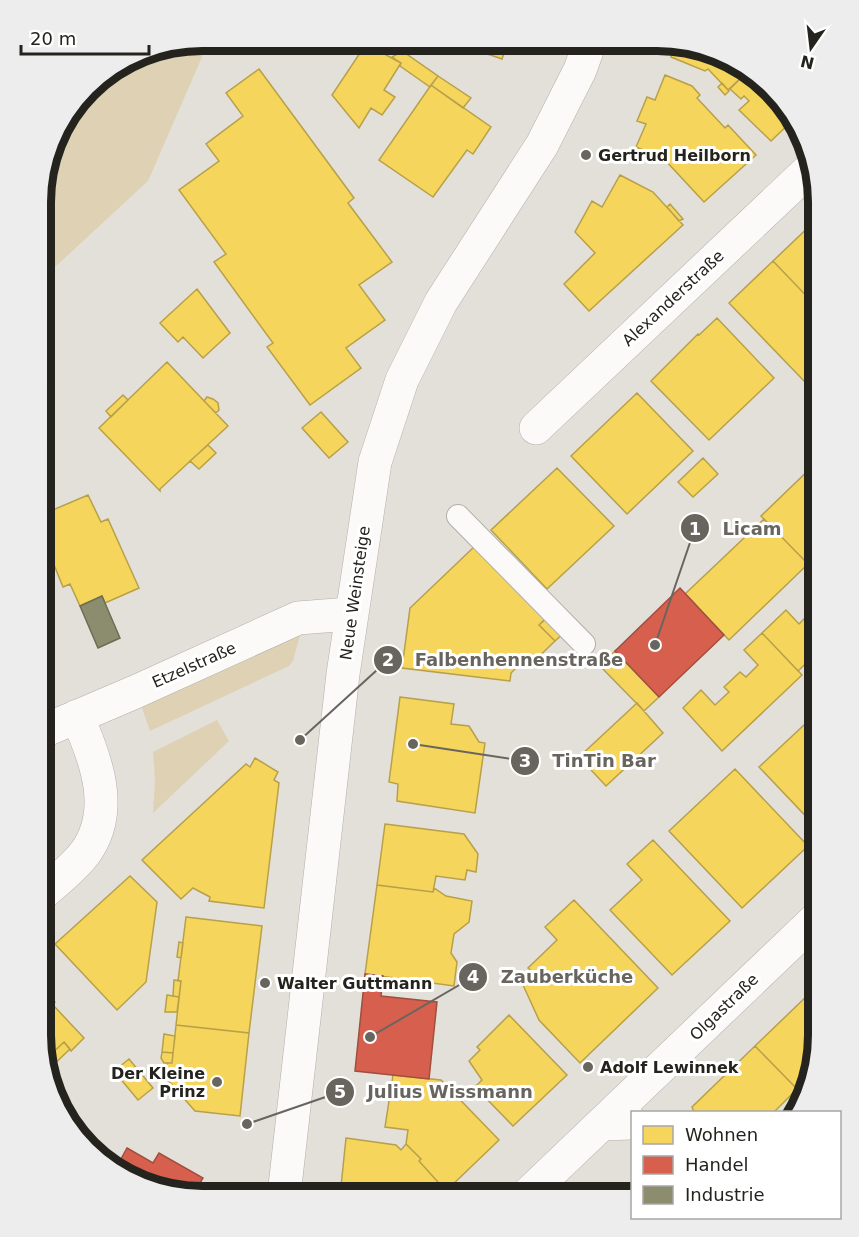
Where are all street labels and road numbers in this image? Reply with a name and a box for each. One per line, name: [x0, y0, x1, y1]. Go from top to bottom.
street label: Alexanderstraße: [618, 246, 728, 350]
street label: Neue Weinsteige: [336, 525, 374, 661]
street label: Etzelstraße: [149, 638, 239, 692]
street label: Olgastraße: [686, 970, 762, 1044]

